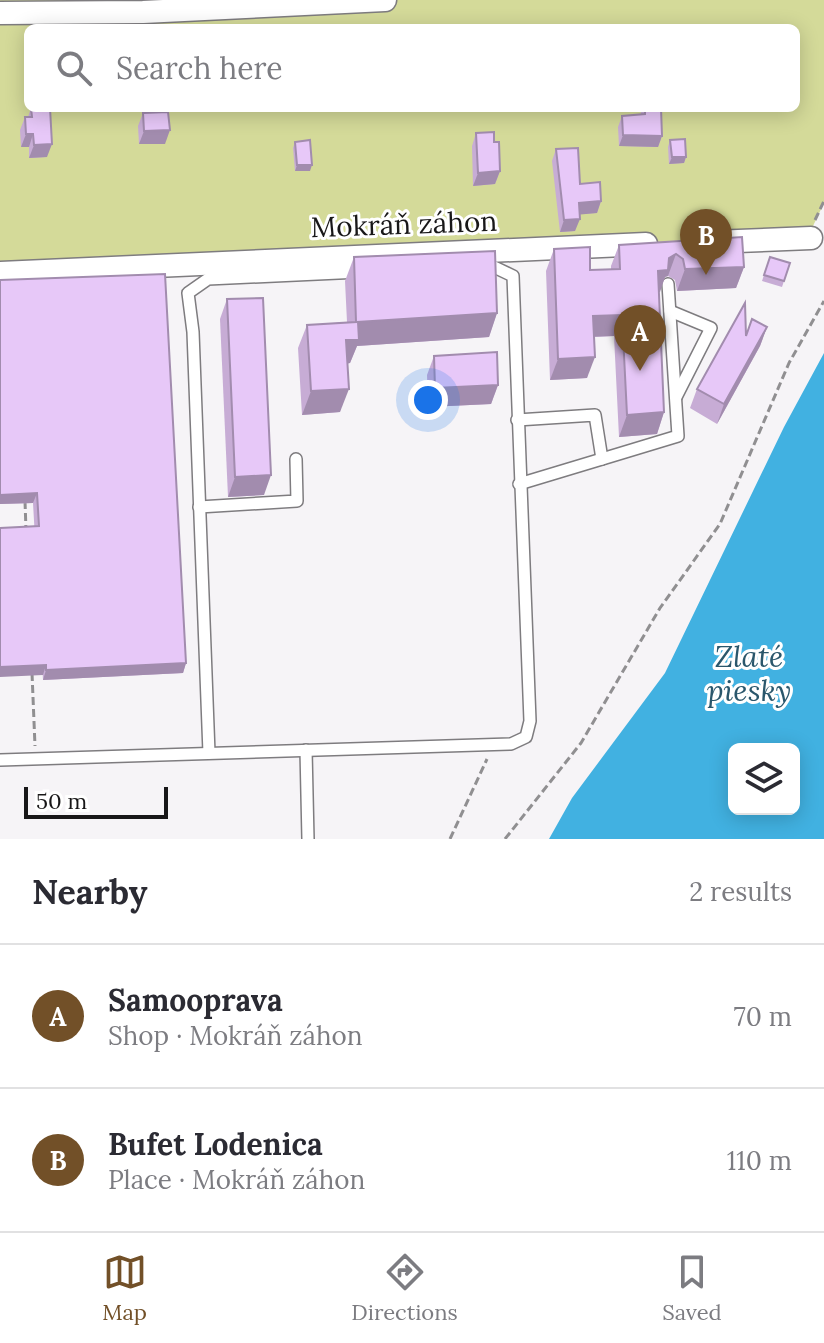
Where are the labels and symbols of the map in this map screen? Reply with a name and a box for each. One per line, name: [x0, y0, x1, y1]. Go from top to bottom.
street label: Mokráň záhon: [310, 203, 498, 245]
pin: B: [680, 209, 732, 275]
pin: A: [614, 305, 666, 371]
your location: [408, 380, 448, 420]
water label: Zlaté piesky: [706, 637, 792, 709]
scale bar: [24, 783, 168, 819]

